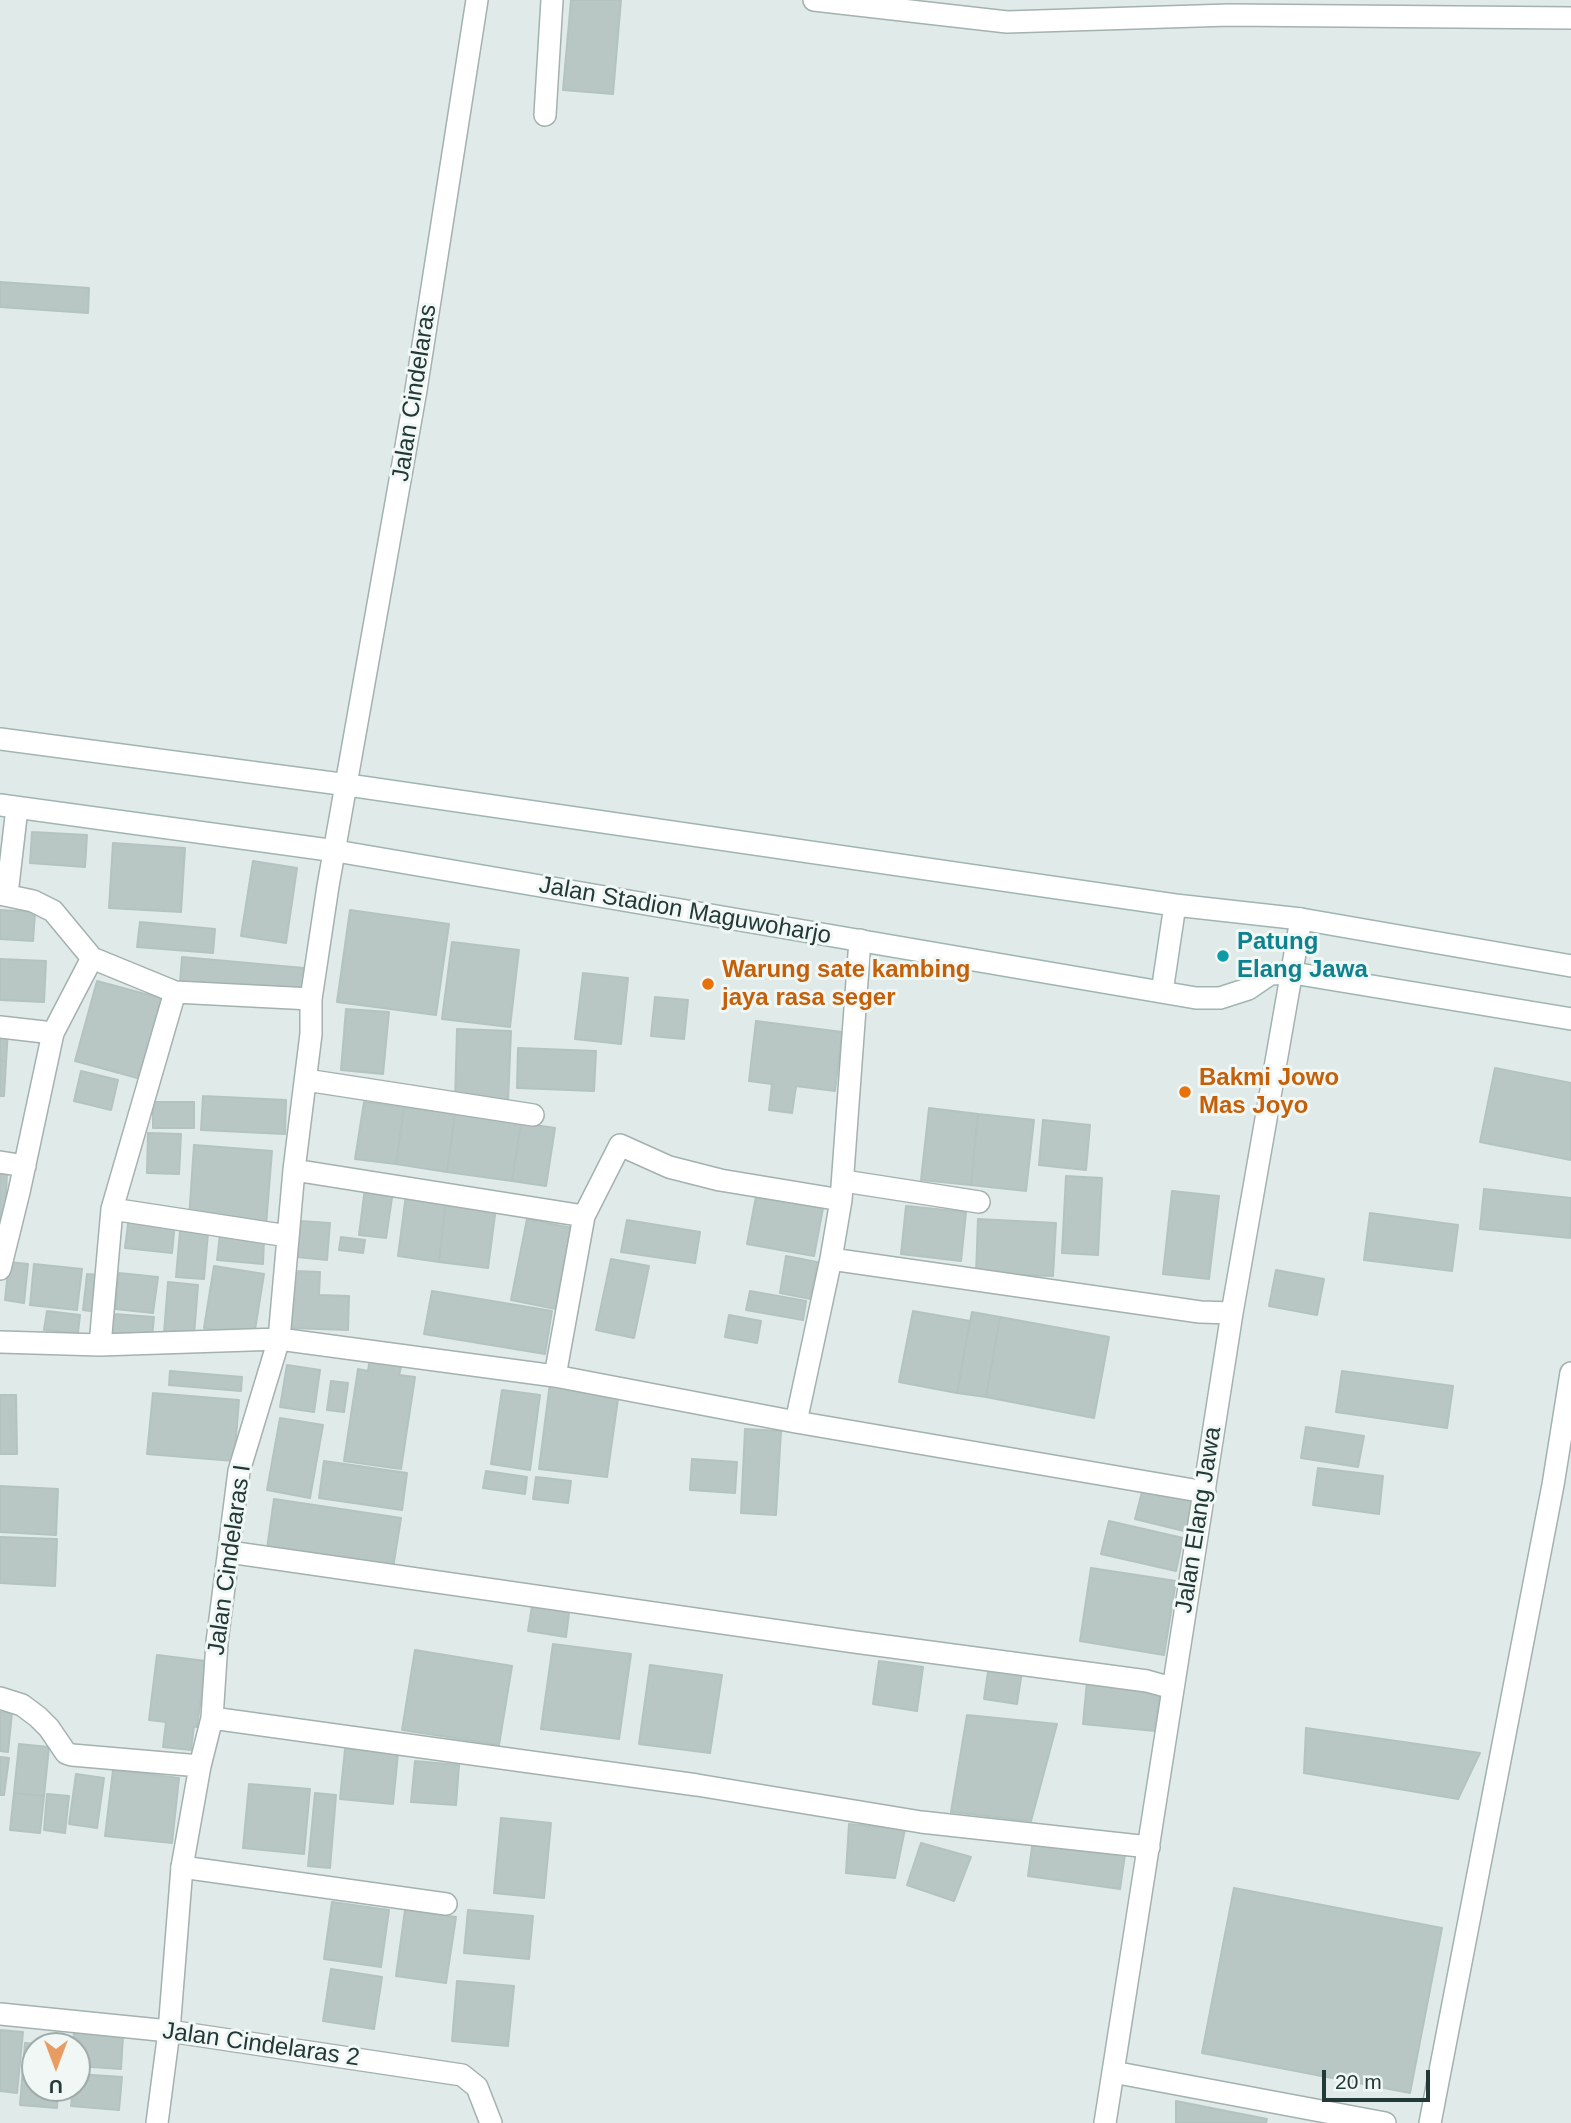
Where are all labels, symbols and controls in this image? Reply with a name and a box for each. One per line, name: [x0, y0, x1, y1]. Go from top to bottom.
street label: Jalan Cindelaras: [387, 302, 443, 484]
street label: Jalan Stadion Maguwoharjo: [537, 871, 833, 951]
place label: Patung Elang Jawa: [1237, 928, 1368, 984]
marker: Patung Elang Jawa: [1215, 948, 1231, 964]
place label: Warung sate kambing jaya rasa seger: [722, 956, 970, 1012]
marker: Warung sate kambing jaya rasa seger: [700, 976, 716, 992]
place label: Bakmi Jowo Mas Joyo: [1199, 1064, 1339, 1120]
marker: Bakmi Jowo Mas Joyo: [1177, 1084, 1193, 1100]
street label: Jalan Elang Jawa: [1170, 1425, 1228, 1615]
street label: Jalan Cindelaras I: [202, 1463, 258, 1657]
street label: Jalan Cindelaras 2: [161, 2017, 361, 2073]
north arrow: [21, 2032, 91, 2102]
scale bar: [1326, 2056, 1434, 2100]
text: 20 m: [1335, 2070, 1382, 2093]
text: U: [49, 2076, 63, 2097]

